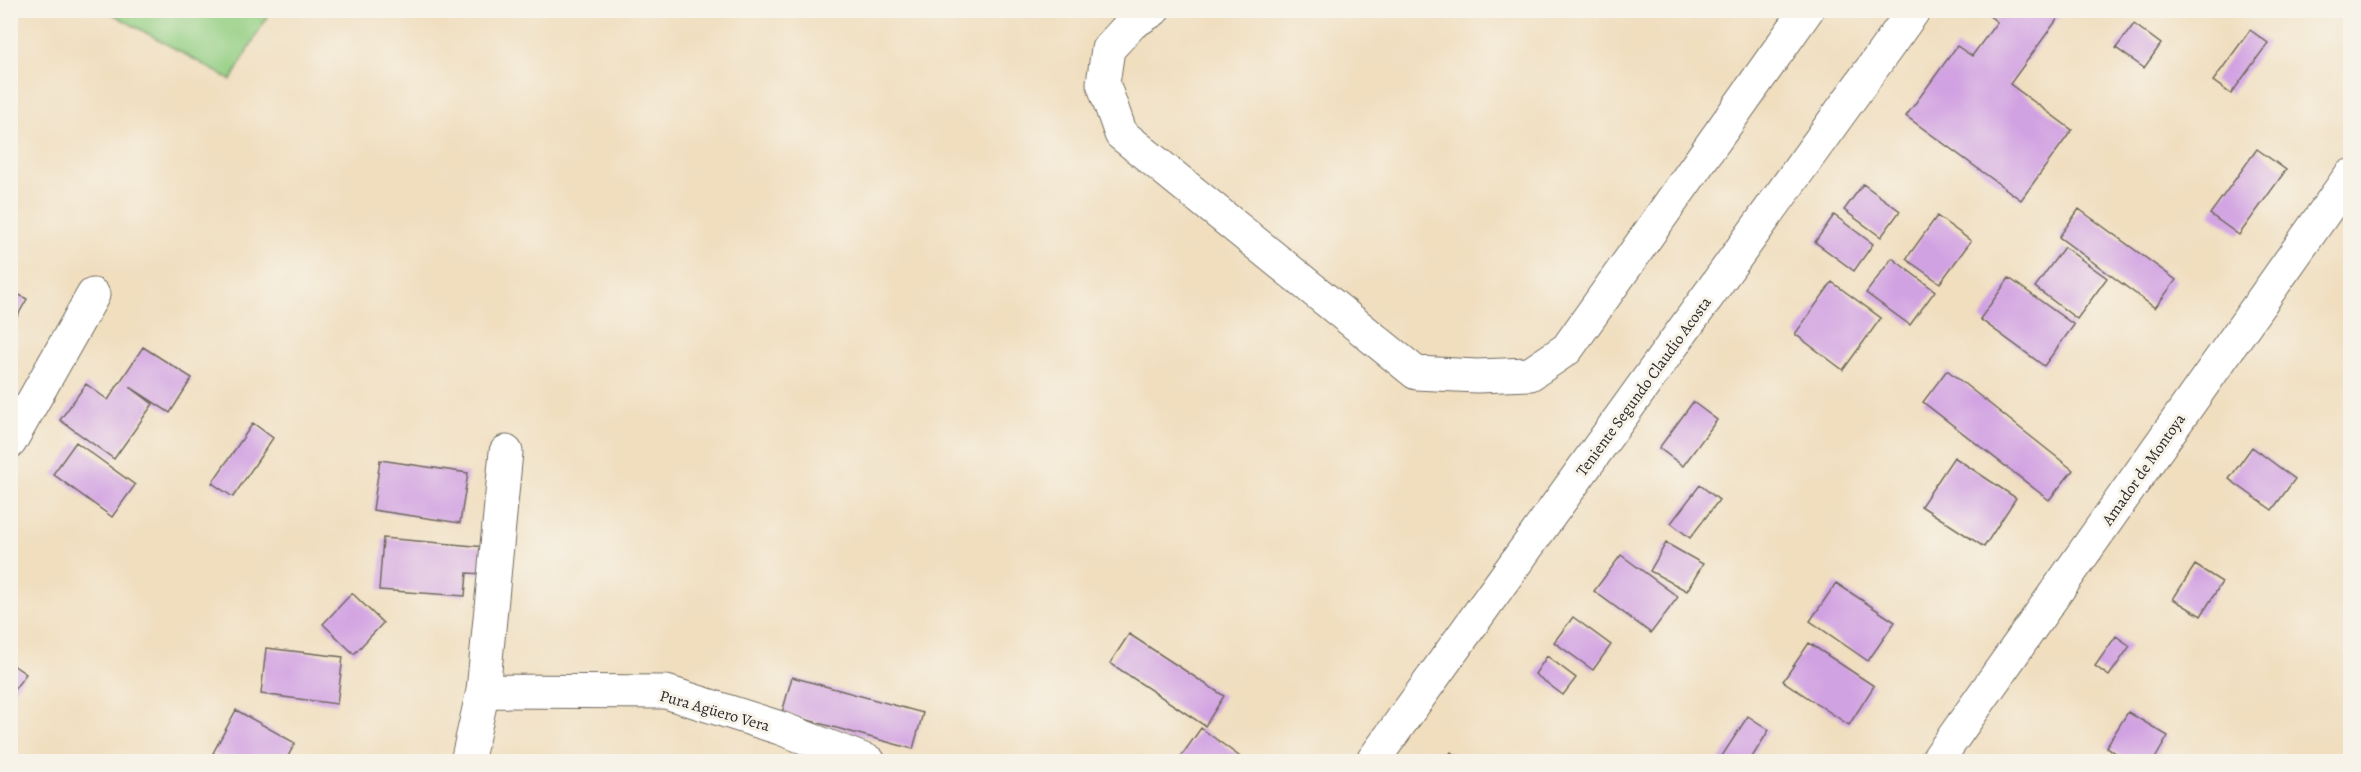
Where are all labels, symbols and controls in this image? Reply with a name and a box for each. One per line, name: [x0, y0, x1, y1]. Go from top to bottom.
street label: Teniente Segundo Claudio Acosta: [1571, 292, 1717, 481]
street label: Amador de Montoya: [2096, 409, 2191, 531]
street label: Pura Agüero Vera: [657, 685, 773, 737]

